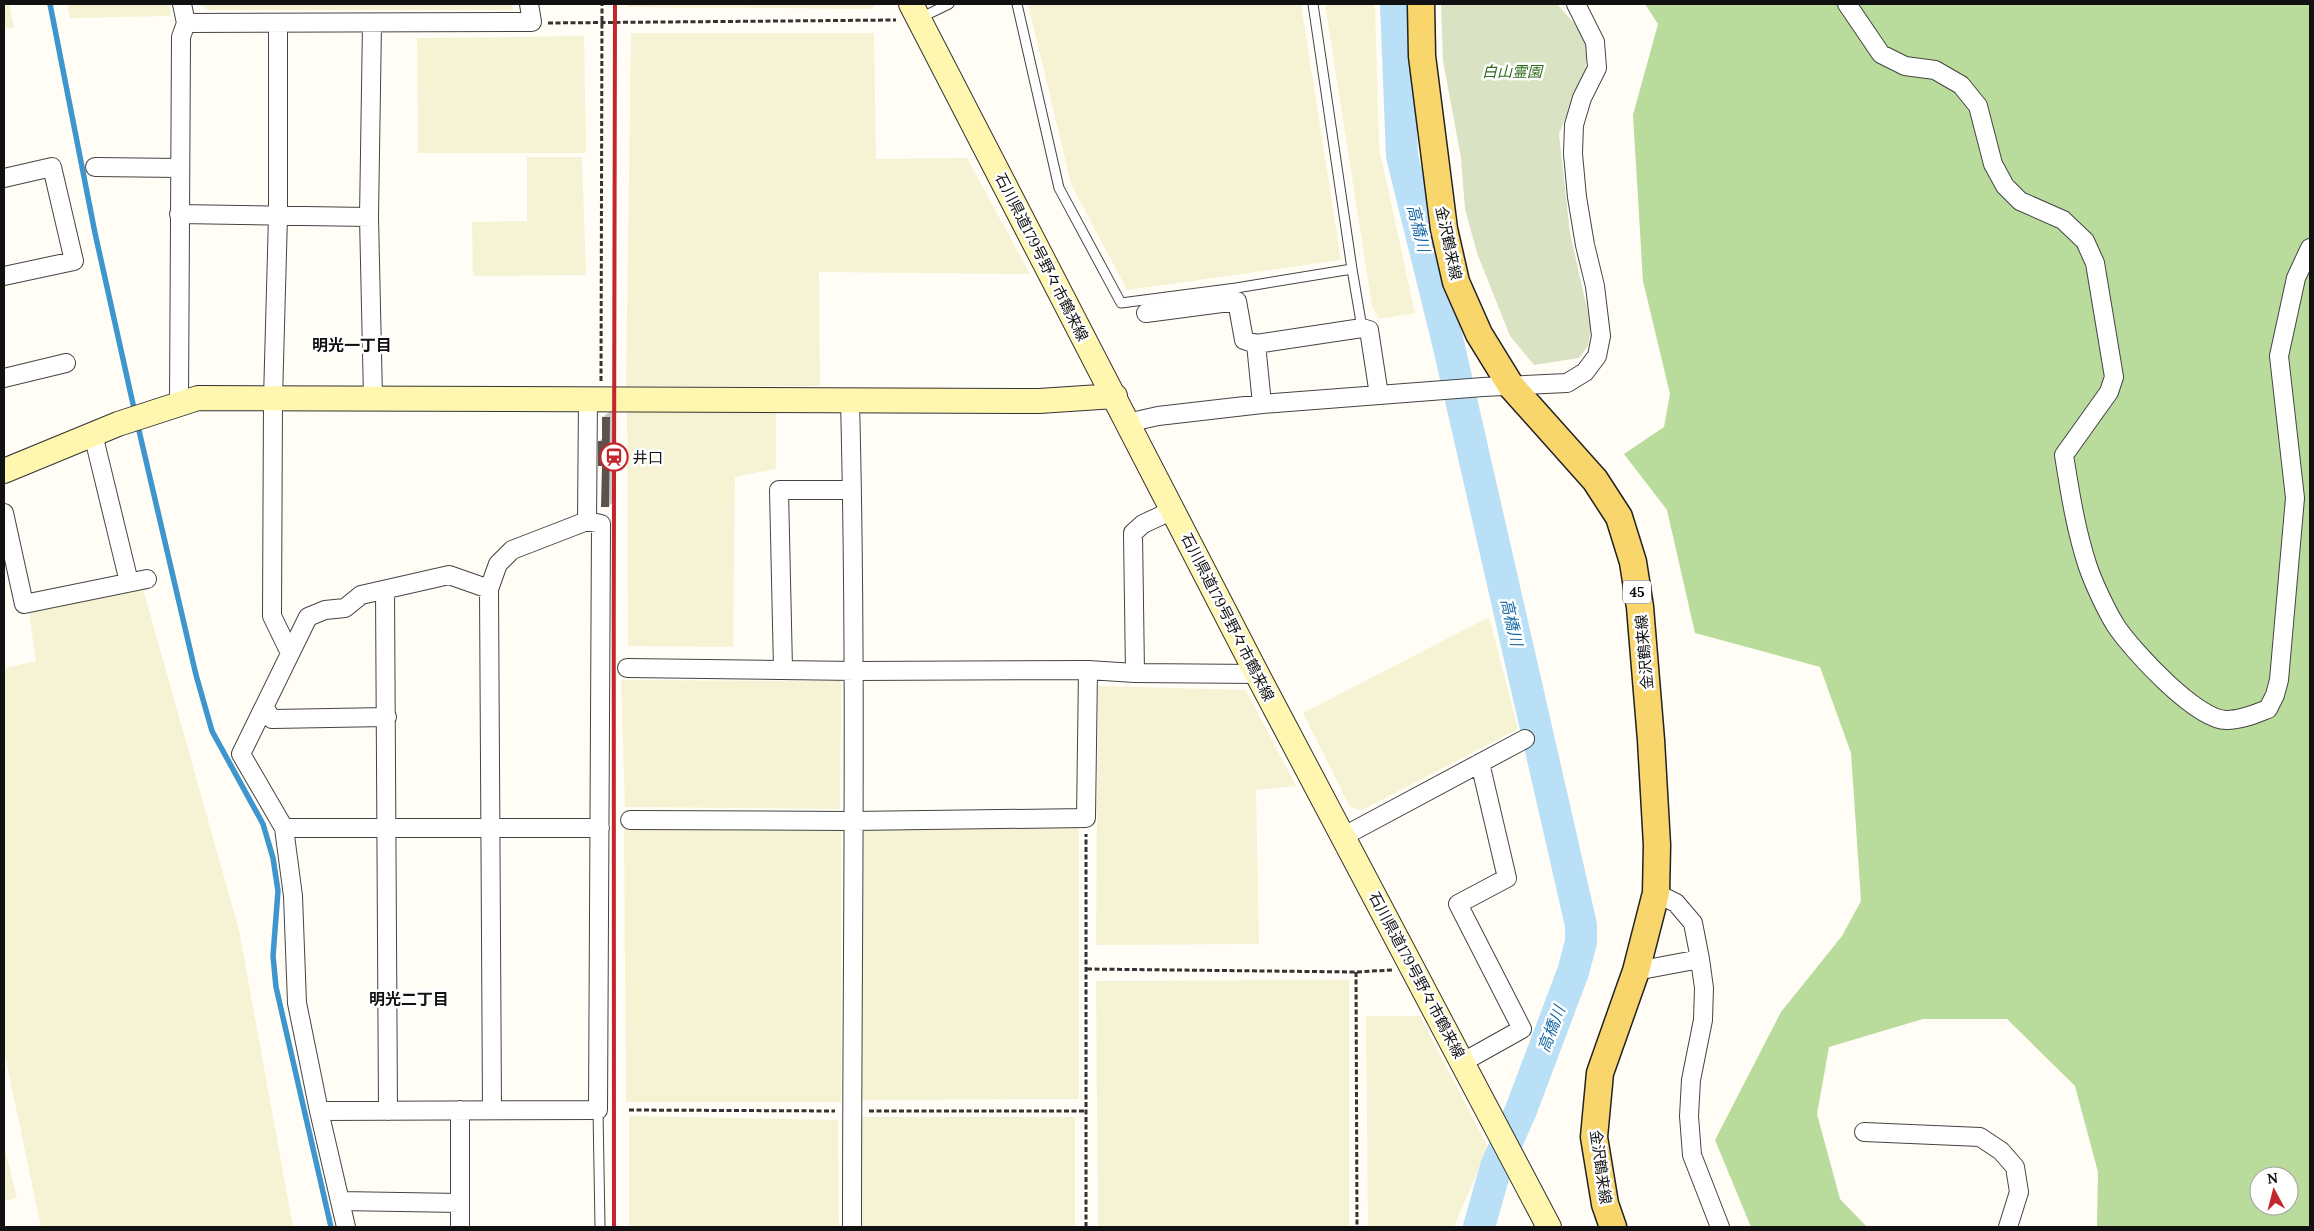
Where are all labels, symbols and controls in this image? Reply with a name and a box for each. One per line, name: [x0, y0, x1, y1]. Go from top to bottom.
park label: 白山霊園: [1482, 62, 1544, 81]
street label: 石川県道179号野々市鶴来線: [991, 170, 1093, 344]
water label: 高橋川: [1403, 202, 1435, 256]
street label: 金沢鶴来線: [1432, 204, 1466, 282]
district label: 明光一丁目: [312, 335, 392, 355]
station icon: 井口: [599, 442, 629, 472]
place label: 井口: [633, 448, 663, 467]
street label: 石川県道179号野々市鶴来線: [1177, 530, 1279, 704]
road number: 45: [1623, 580, 1651, 604]
water label: 高橋川: [1497, 596, 1528, 650]
street label: 金沢鶴来線: [1631, 614, 1657, 690]
street label: 石川県道179号野々市鶴来線: [1365, 888, 1469, 1062]
district label: 明光二丁目: [369, 989, 449, 1009]
water label: 高橋川: [1533, 1001, 1570, 1055]
street label: 金沢鶴来線: [1586, 1129, 1616, 1205]
north arrow: [2249, 1166, 2299, 1216]
text: N: [2266, 1168, 2279, 1188]

